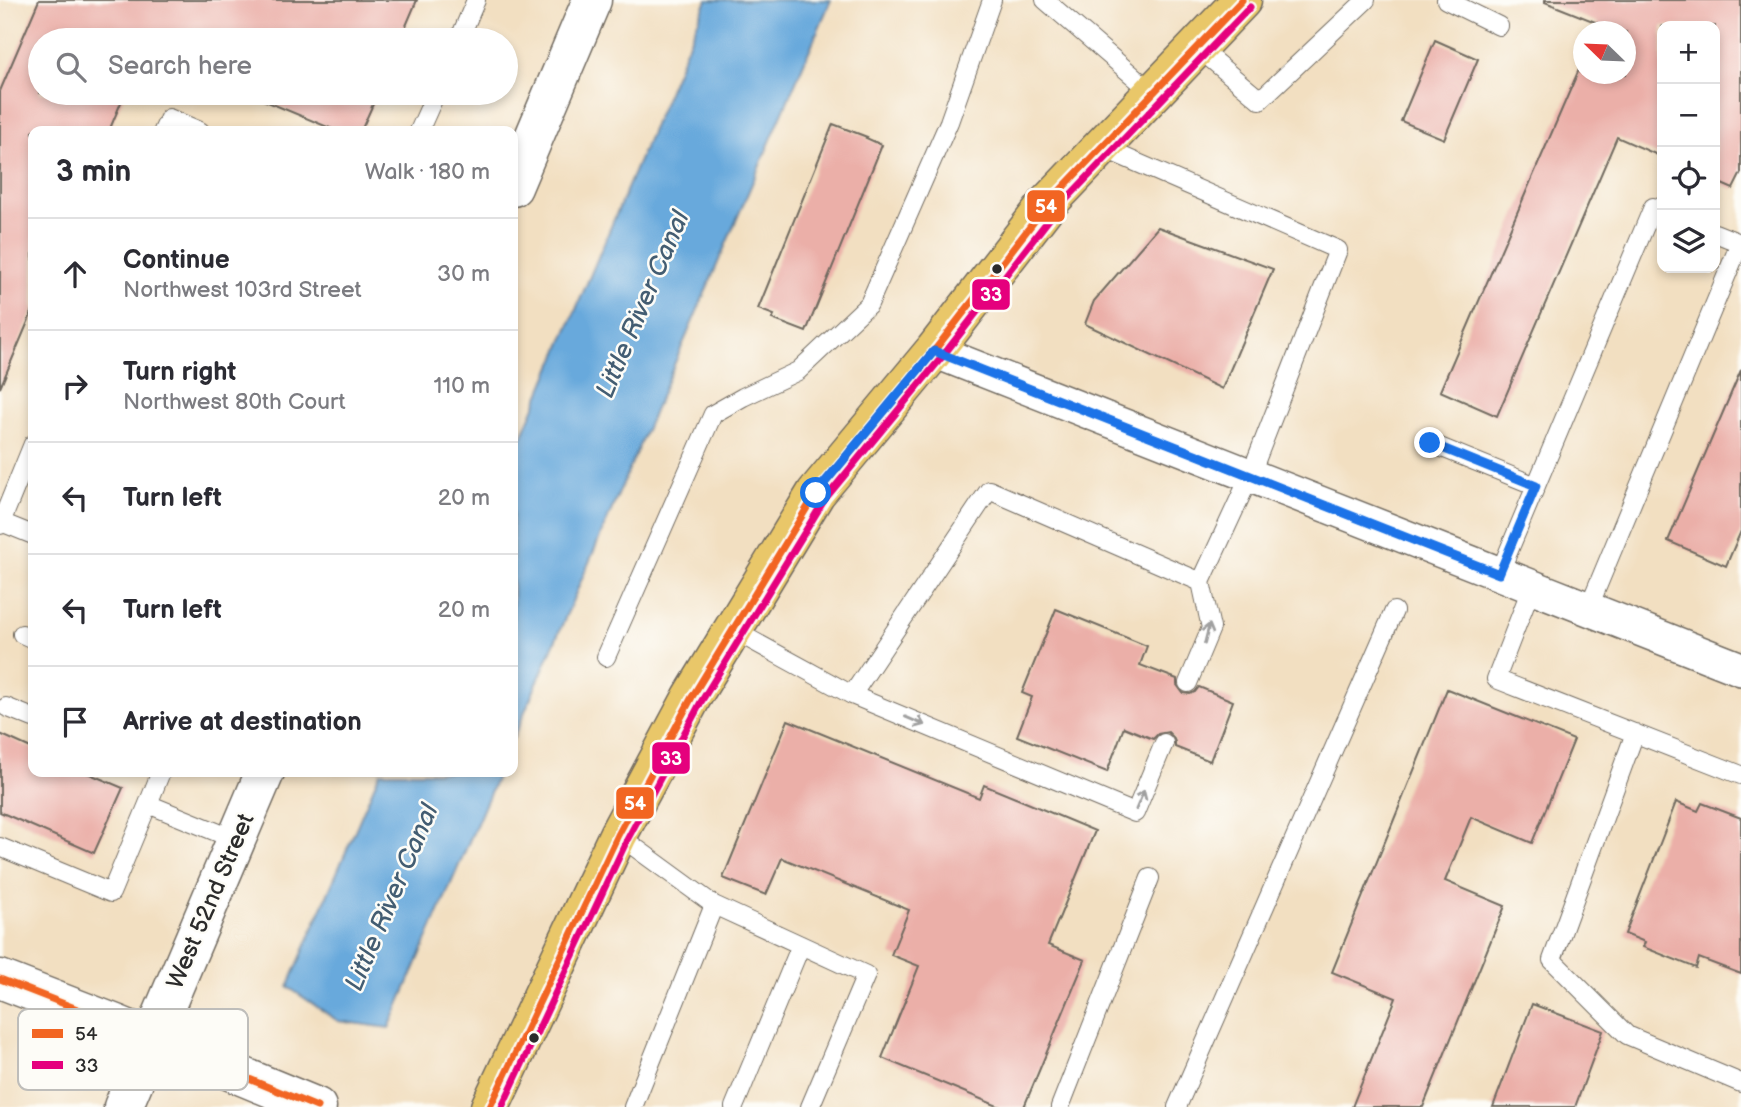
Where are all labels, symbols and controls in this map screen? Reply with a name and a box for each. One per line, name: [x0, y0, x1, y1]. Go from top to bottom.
north arrow: [1573, 21, 1636, 84]
map controls: [1657, 21, 1720, 273]
button: +: [1657, 21, 1720, 84]
search box: [28, 28, 518, 105]
icon: search: [52, 48, 90, 86]
text: Search here: [108, 51, 252, 82]
button: −: [1657, 84, 1720, 147]
button: locate: [1657, 147, 1720, 210]
text: 3 min: [56, 154, 131, 190]
text: Walk · 180 m: [365, 158, 490, 186]
line badge: 54: [1026, 189, 1066, 223]
text: 54: [1035, 196, 1057, 219]
water label: Little River Canal: [590, 206, 697, 403]
button: layers: [1657, 210, 1720, 273]
text: Continue: [123, 245, 230, 276]
icon: ahead: [56, 255, 94, 293]
text: 30 m: [437, 260, 490, 288]
unlabelled marker: [990, 262, 1004, 276]
text: Northwest 103rd Street: [123, 276, 362, 304]
line badge: 33: [971, 278, 1011, 311]
text: 33: [980, 284, 1002, 307]
text: Turn right: [123, 357, 236, 388]
icon: right: [56, 367, 94, 405]
text: 110 m: [433, 372, 490, 400]
text: Northwest 80th Court: [123, 388, 346, 416]
route end: [1414, 427, 1445, 458]
route start: [800, 477, 831, 508]
icon: left: [56, 479, 94, 517]
text: Turn left: [123, 483, 222, 514]
text: 20 m: [438, 484, 490, 512]
icon: left: [56, 591, 94, 629]
text: Turn left: [123, 595, 222, 626]
text: 20 m: [438, 596, 490, 624]
one-way arrow: [1201, 623, 1214, 645]
icon: arrive: [56, 703, 94, 741]
text: Arrive at destination: [123, 707, 362, 738]
one-way arrow: [903, 715, 925, 728]
line badge: 33: [651, 741, 691, 775]
text: 33: [660, 748, 682, 771]
line badge: 54: [615, 786, 655, 820]
one-way arrow: [1134, 790, 1147, 812]
text: 54: [624, 793, 646, 816]
water label: Little River Canal: [339, 799, 446, 996]
street label: West 52nd Street: [160, 809, 261, 993]
legend: [18, 1009, 248, 1090]
text: 54: [75, 1023, 98, 1046]
unlabelled marker: [527, 1031, 541, 1045]
text: 33: [75, 1055, 98, 1078]

